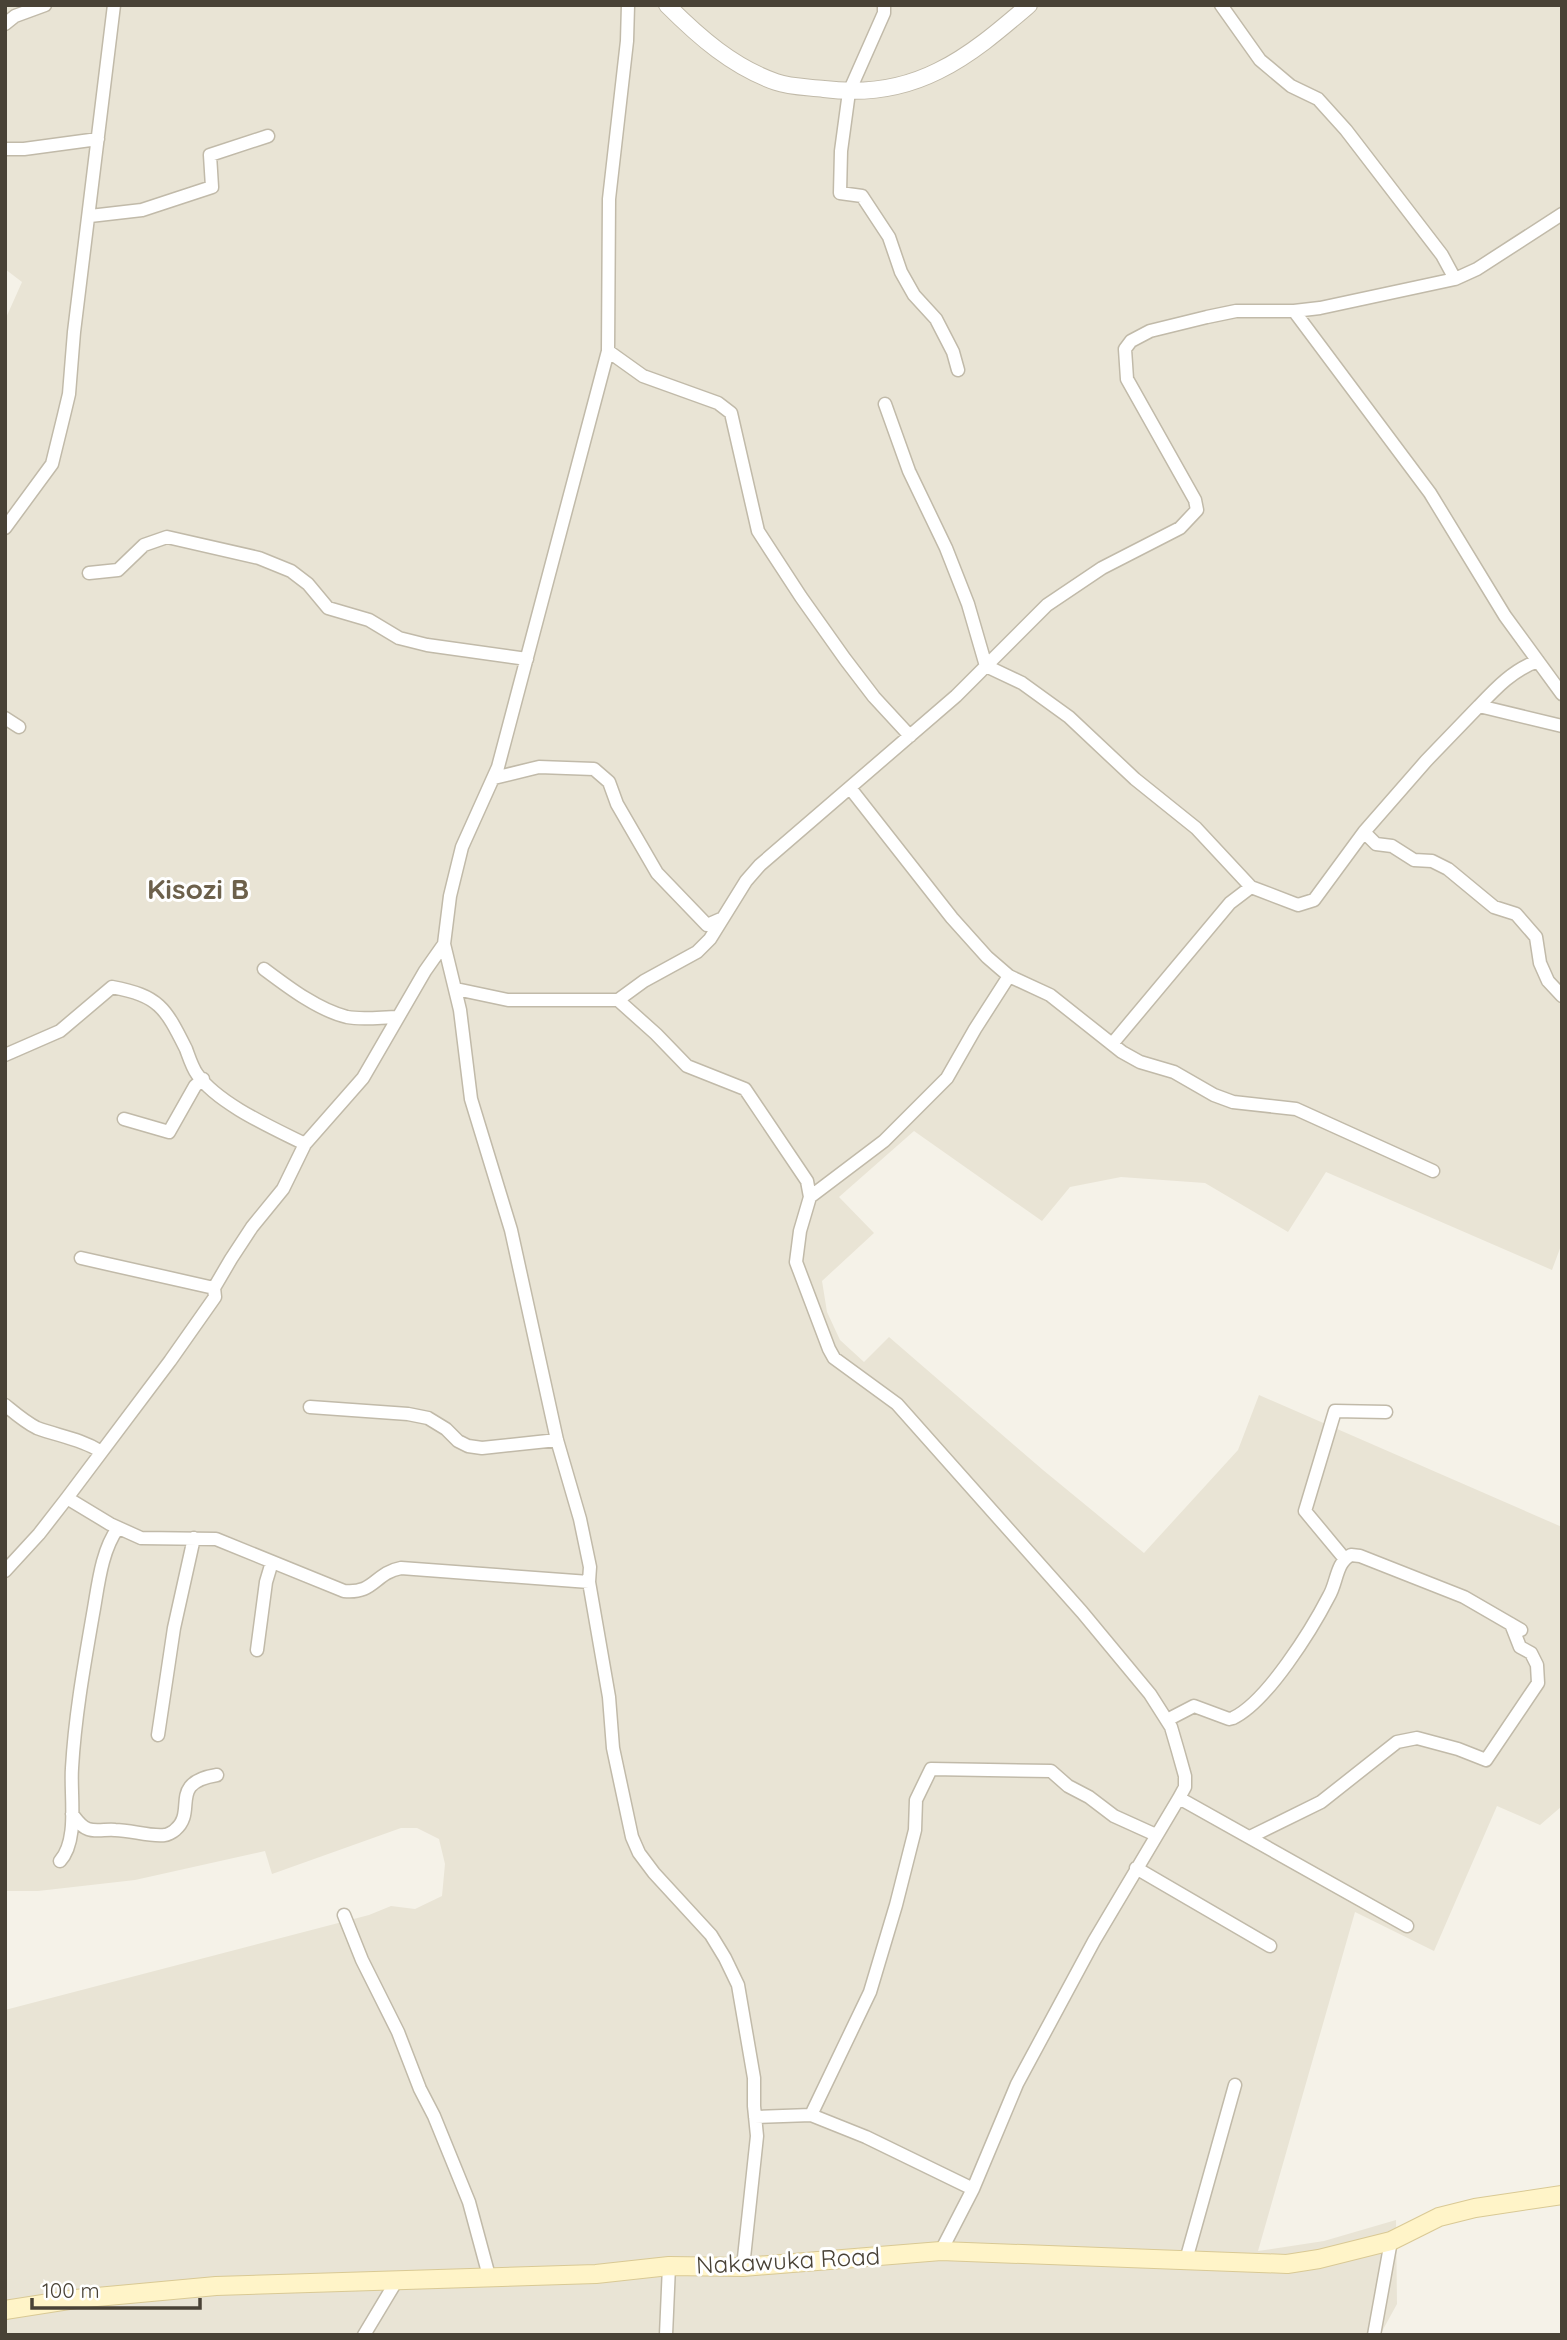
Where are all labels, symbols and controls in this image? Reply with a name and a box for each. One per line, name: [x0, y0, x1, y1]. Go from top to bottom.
district label: Kisozi B: [147, 871, 249, 906]
street label: Nakawuka Road: [695, 2240, 881, 2280]
scale bar: [32, 2266, 200, 2310]
text: 100 m: [42, 2277, 100, 2303]

